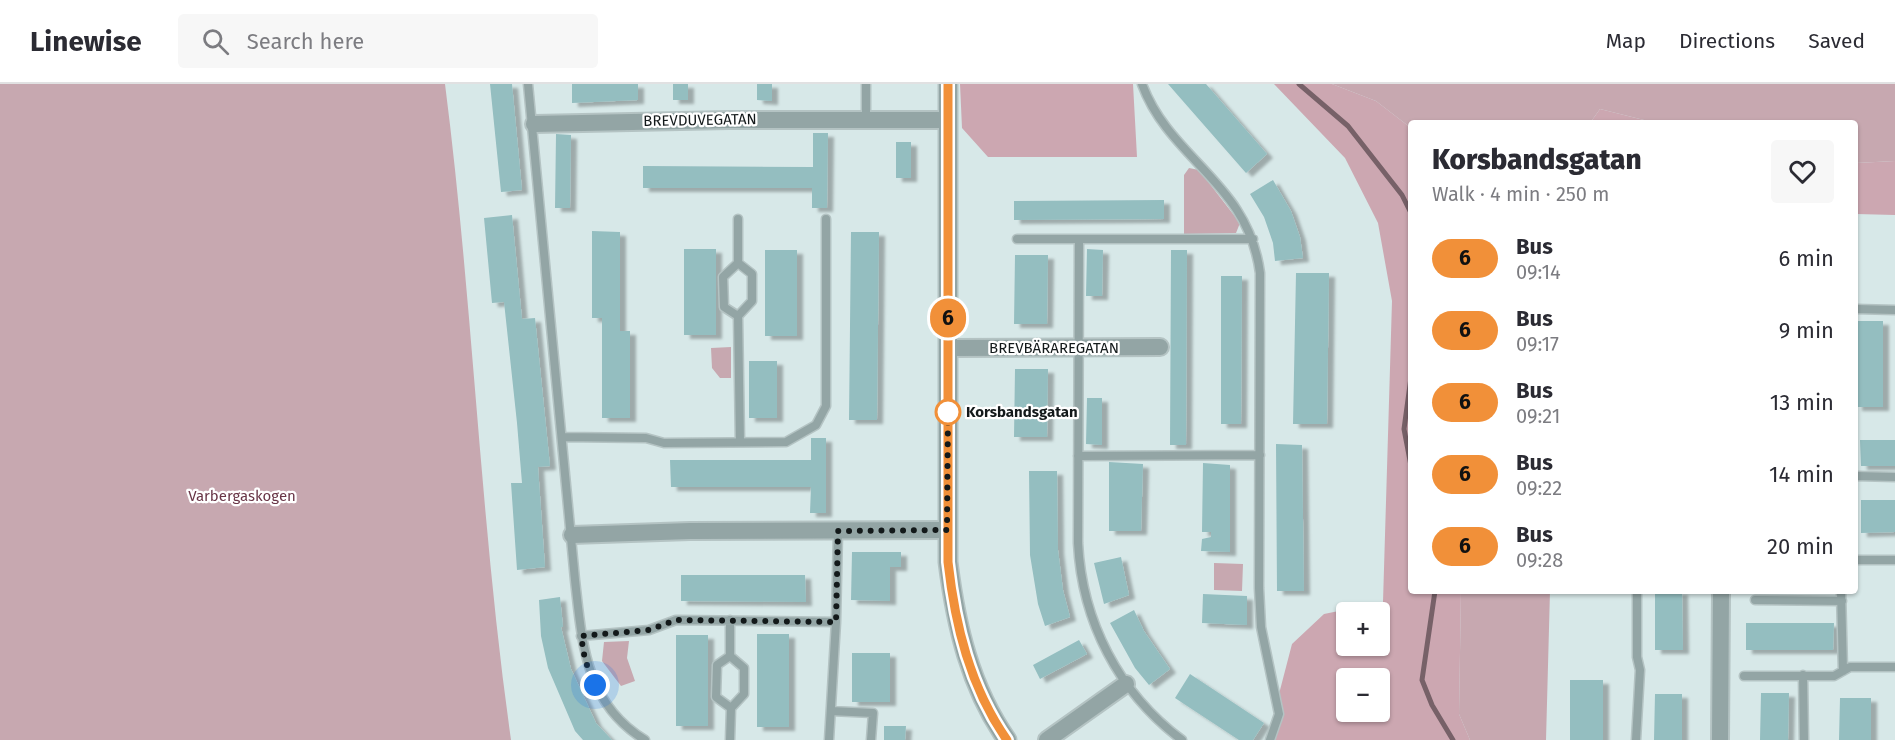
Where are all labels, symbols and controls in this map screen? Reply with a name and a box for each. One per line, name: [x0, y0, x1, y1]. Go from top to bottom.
search box: [178, 14, 598, 68]
text: Linewise: [30, 25, 142, 58]
icon: search: [199, 25, 232, 58]
text: Search here: [247, 28, 364, 55]
text: Map: [1606, 28, 1646, 54]
text: Directions: [1679, 28, 1775, 54]
text: Saved: [1808, 28, 1865, 54]
street label: BREVDUVEGATAN: [643, 110, 757, 130]
button: heart: [1771, 140, 1834, 203]
text: Korsbandsgatan: [1432, 143, 1642, 176]
text: Walk · 4 min · 250 m: [1432, 182, 1609, 206]
text: Bus: [1516, 233, 1553, 260]
text: 6: [1459, 245, 1471, 271]
text: 6 min: [1778, 245, 1834, 272]
text: 09:14: [1516, 260, 1561, 284]
line badge: 6: [928, 298, 968, 338]
text: 6: [942, 305, 954, 331]
text: Bus: [1516, 305, 1553, 332]
text: 6: [1459, 317, 1471, 343]
text: 9 min: [1779, 317, 1834, 344]
text: 09:17: [1516, 332, 1559, 356]
street label: BREVBÄRAREGATAN: [989, 339, 1119, 357]
text: Bus: [1516, 377, 1553, 404]
text: 6: [1459, 389, 1471, 415]
text: 13 min: [1770, 389, 1834, 416]
marker: Korsbandsgatan: [935, 399, 961, 425]
place label: Korsbandsgatan: [966, 403, 1078, 421]
text: 09:21: [1516, 404, 1560, 428]
text: Bus: [1516, 449, 1553, 476]
text: 6: [1459, 461, 1471, 487]
text: 14 min: [1769, 461, 1834, 488]
text: 09:22: [1516, 476, 1562, 500]
park label: Varbergaskogen: [188, 487, 296, 505]
text: Bus: [1516, 521, 1553, 548]
text: 6: [1459, 533, 1471, 559]
text: 20 min: [1767, 533, 1834, 560]
text: 09:28: [1516, 548, 1563, 572]
map controls: [1336, 602, 1390, 722]
button: +: [1336, 602, 1390, 656]
button: −: [1336, 668, 1390, 722]
your location: [580, 670, 610, 700]

